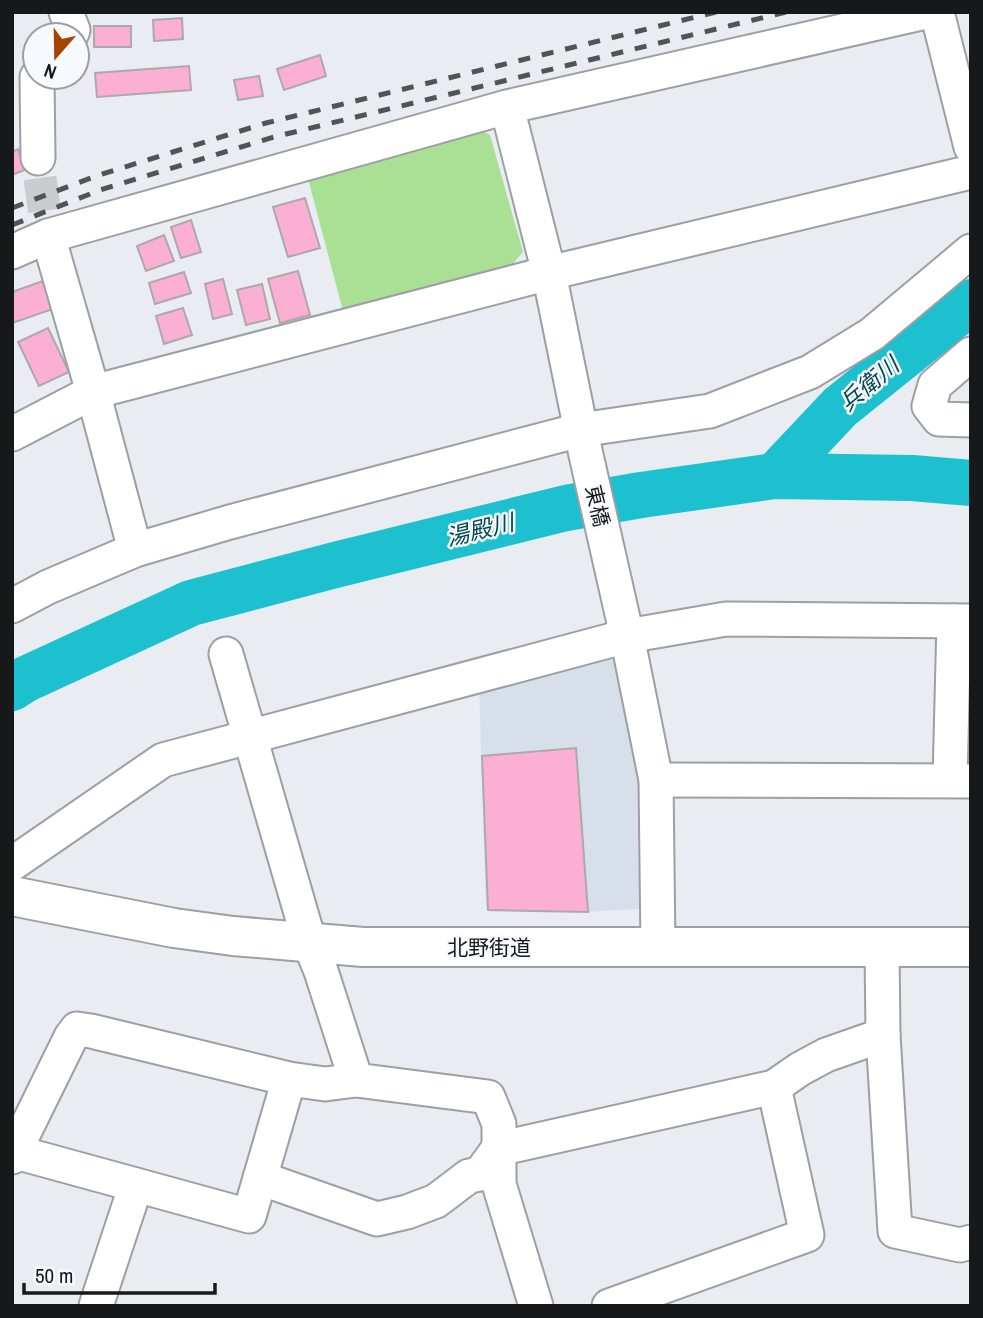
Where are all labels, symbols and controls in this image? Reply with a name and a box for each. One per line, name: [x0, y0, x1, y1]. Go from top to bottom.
north arrow: [21, 21, 91, 91]
text: N: [40, 58, 60, 86]
water label: 兵衛川: [832, 348, 907, 418]
street label: 東橋: [579, 482, 616, 530]
water label: 湯殿川: [443, 505, 520, 553]
street label: 北野街道: [447, 933, 531, 962]
scale bar: [24, 1252, 215, 1296]
text: 50 m: [35, 1261, 73, 1290]

